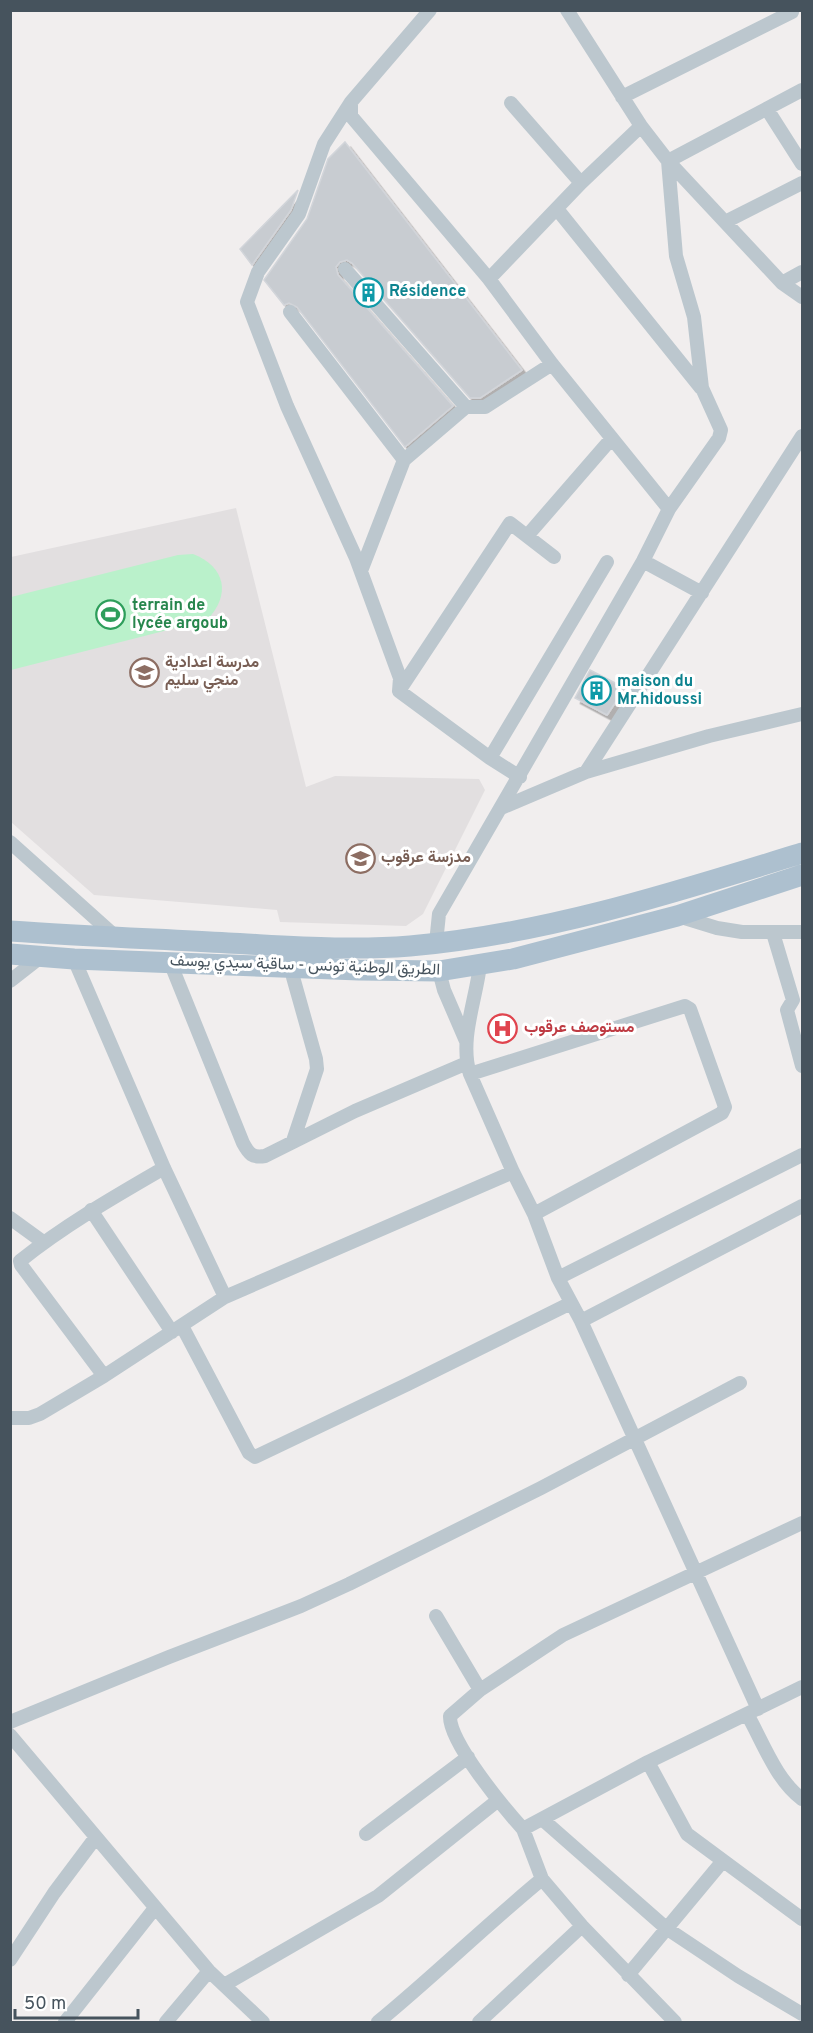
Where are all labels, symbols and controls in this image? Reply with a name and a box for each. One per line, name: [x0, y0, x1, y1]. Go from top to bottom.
building icon: Résidence: [352, 276, 384, 308]
place label: Résidence: [389, 282, 466, 302]
place label: terrain de lycée argoub: [132, 596, 228, 634]
sports icon: terrain de lycée argoub: [95, 599, 127, 631]
place label: مدرسة اعدادية منجي سليم: [165, 653, 260, 693]
school or university icon: مدرسة اعدادية منجي سليم: [128, 656, 160, 688]
place label: maison du Mr.hidoussi: [617, 672, 702, 710]
building icon: maison du Mr.hidoussi: [580, 675, 612, 707]
school or university icon: مدزسة عرقوب: [344, 842, 376, 874]
place label: مدزسة عرقوب: [381, 848, 471, 868]
street label: الطريق الوطنية تونس - ساقية سيدي يوسف: [170, 951, 440, 983]
hospital icon: مستوصف عرقوب: [487, 1012, 519, 1044]
place label: مستوصف عرقوب: [524, 1018, 635, 1038]
scale bar: [15, 1982, 138, 2020]
text: 50 m: [24, 1993, 66, 2016]

